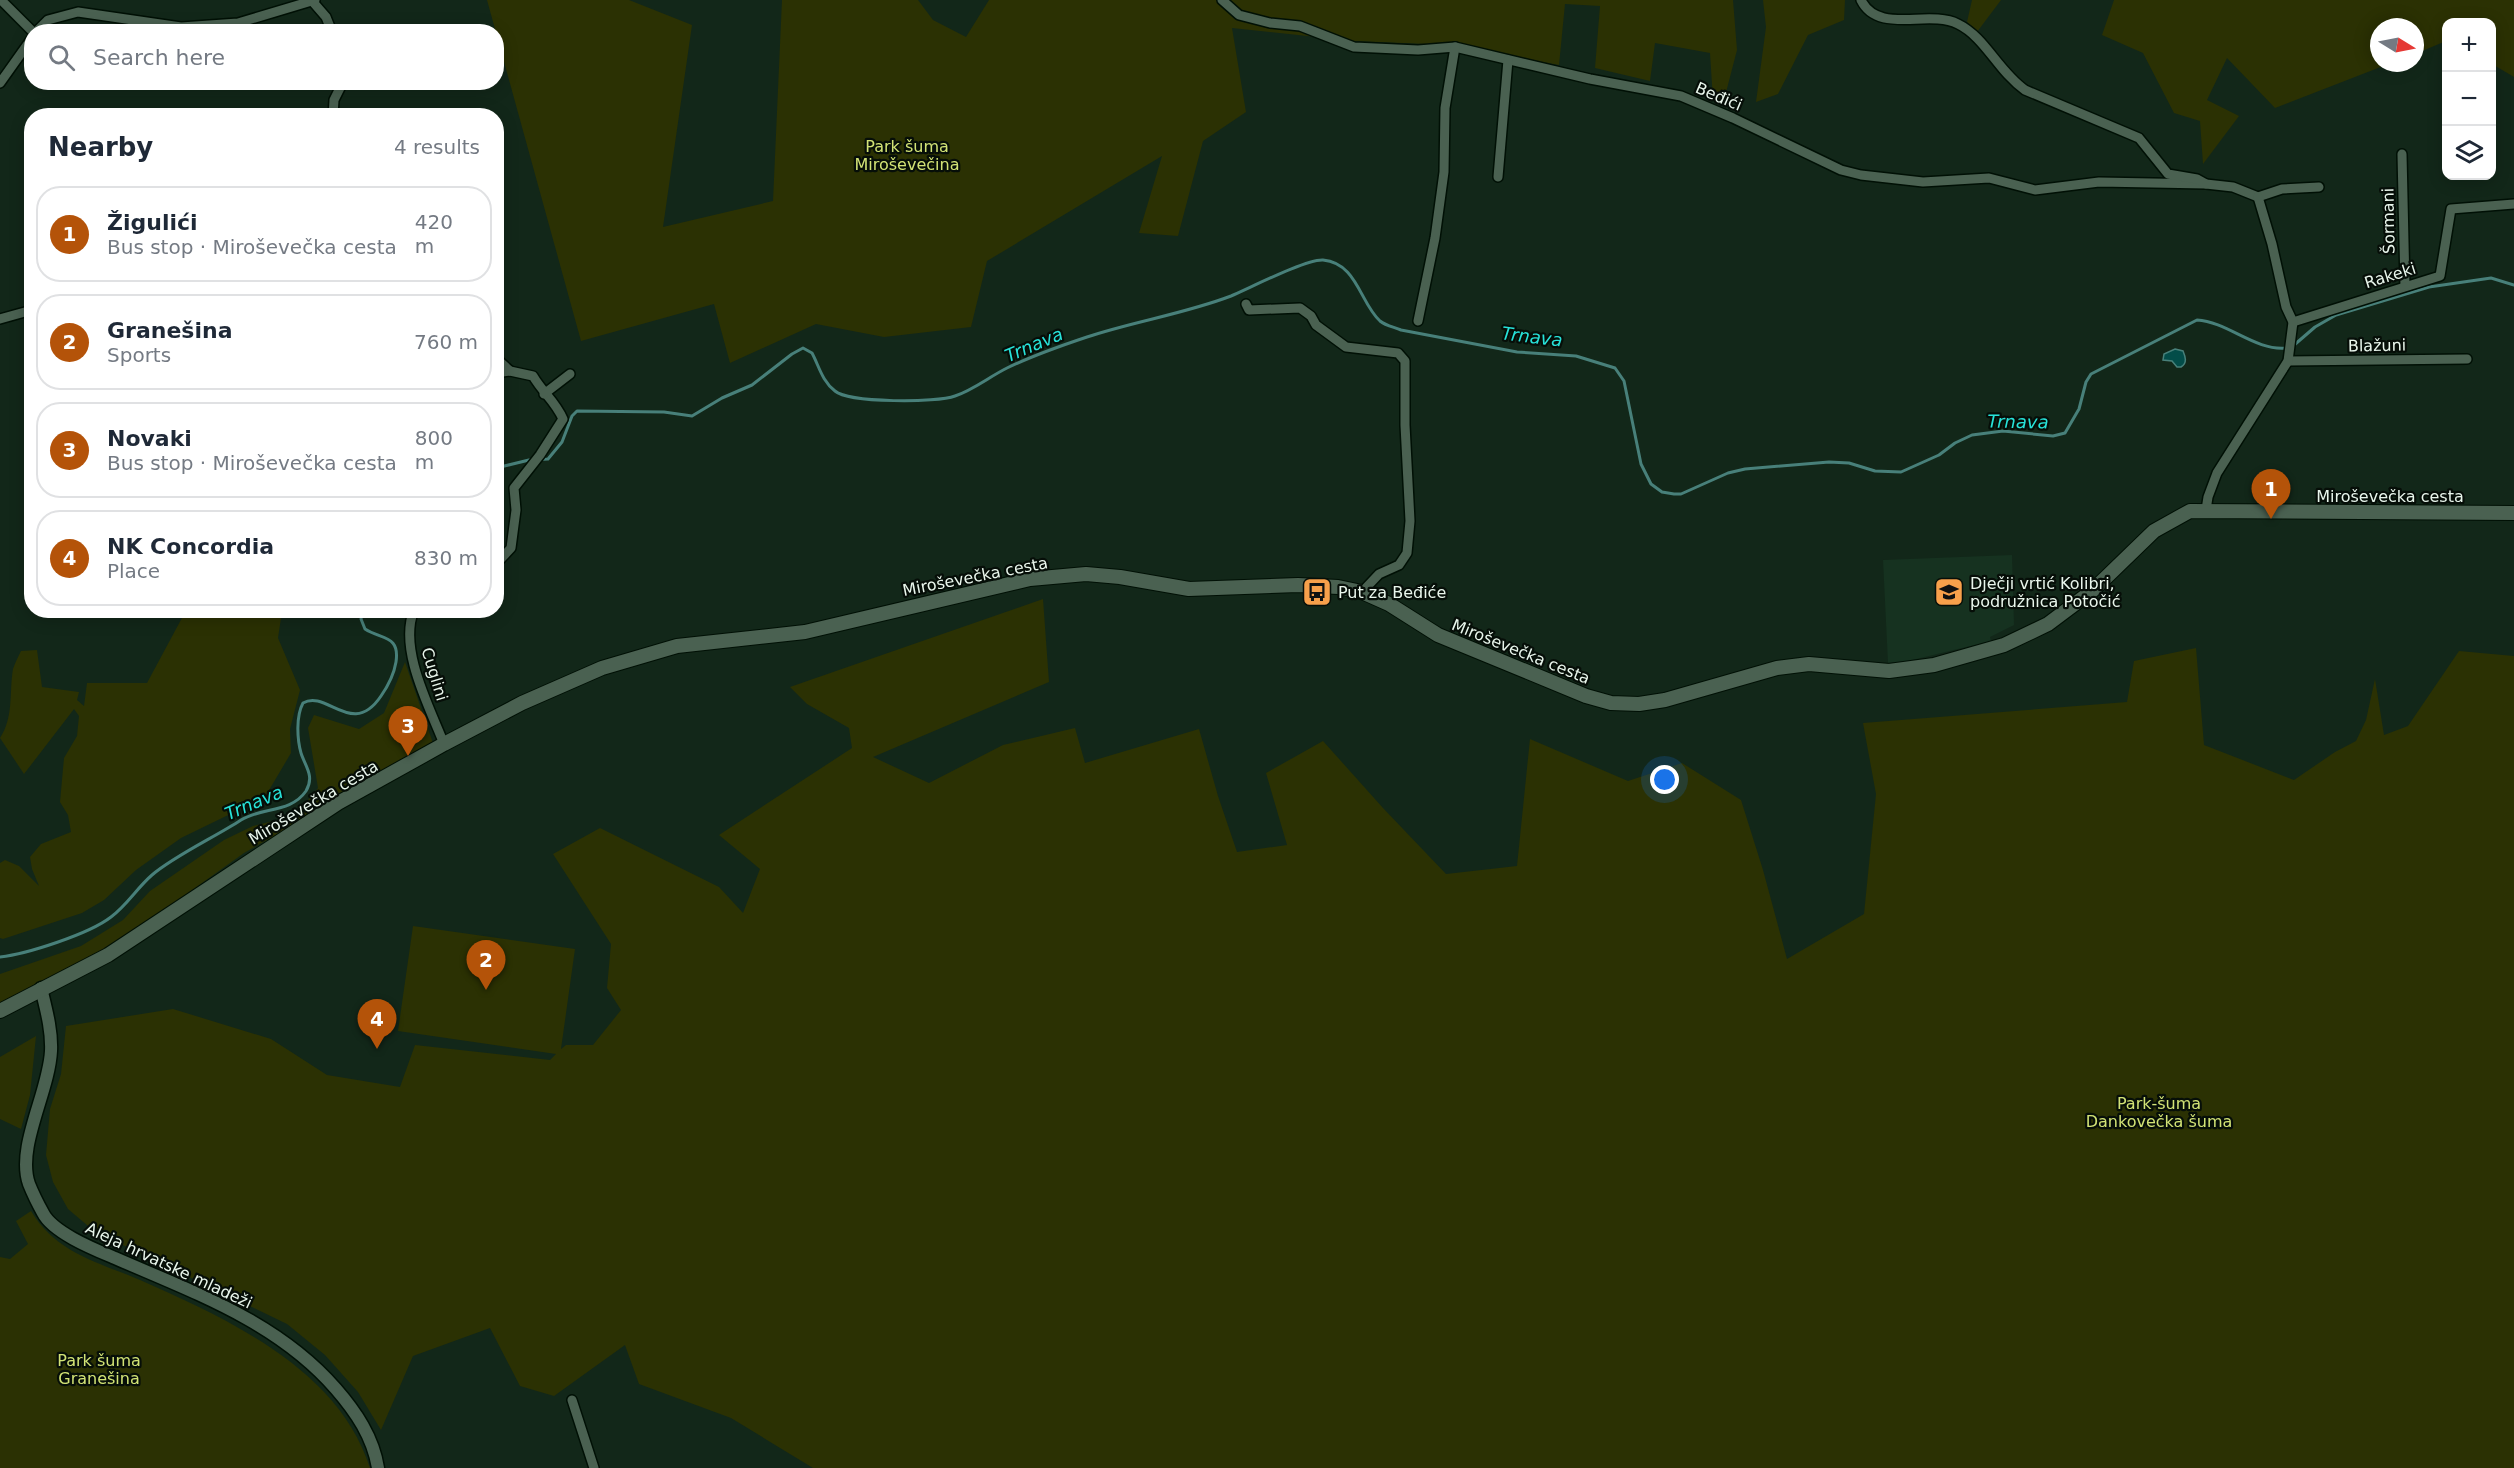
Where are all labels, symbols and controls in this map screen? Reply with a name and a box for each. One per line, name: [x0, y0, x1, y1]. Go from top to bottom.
north arrow: [2370, 18, 2424, 72]
map controls: [2442, 18, 2496, 180]
button: +: [2442, 18, 2496, 72]
search box: [24, 24, 504, 90]
icon: search: [45, 41, 78, 74]
text: Search here: [93, 45, 225, 70]
button: −: [2442, 72, 2496, 126]
street label: Beđići: [1693, 78, 1745, 115]
button: layers: [2442, 126, 2496, 180]
text: Nearby: [48, 132, 153, 162]
text: 4 results: [394, 135, 480, 159]
park label: Park šuma Miroševečina: [855, 137, 959, 174]
street label: Šormani: [2378, 188, 2399, 254]
text: Žigulići: [107, 210, 198, 235]
text: 420 m: [415, 210, 453, 258]
text: 1: [63, 222, 76, 246]
text: Bus stop · Miroševečka cesta: [107, 235, 397, 259]
street label: Rakeki: [2362, 259, 2418, 292]
text: Granešina: [107, 318, 232, 343]
water label: Trnava: [1500, 322, 1564, 351]
water label: Trnava: [1002, 323, 1066, 366]
text: 2: [63, 330, 76, 354]
text: 760 m: [414, 330, 478, 354]
street label: Blažuni: [2348, 335, 2406, 356]
text: Sports: [107, 343, 171, 367]
water label: Trnava: [1987, 410, 2049, 433]
text: Novaki: [107, 426, 192, 451]
text: 800 m: [415, 426, 453, 474]
text: 3: [63, 438, 76, 462]
text: Bus stop · Miroševečka cesta: [107, 451, 397, 475]
pin: 1: [2252, 470, 2290, 519]
street label: Miroševečka cesta: [2316, 487, 2464, 506]
text: NK Concordia: [107, 534, 274, 559]
text: 4: [63, 546, 76, 570]
text: 830 m: [414, 546, 478, 570]
street label: Miroševečka cesta: [901, 553, 1049, 600]
text: Place: [107, 559, 160, 583]
place label: Dječji vrtić Kolibri, podružnica Potočić: [1970, 574, 2120, 611]
bus stop icon: Put za Beđiće: [1301, 576, 1333, 608]
school or university icon: Dječji vrtić Kolibri, podružnica Potočić: [1933, 576, 1965, 608]
place label: Put za Beđiće: [1338, 583, 1446, 602]
street label: Miroševečka cesta: [1449, 615, 1593, 688]
street label: Cuglini: [417, 645, 452, 703]
pin: 3: [388, 706, 428, 756]
street label: Miroševečka cesta: [245, 756, 381, 849]
your location: [1650, 765, 1679, 794]
water label: Trnava: [222, 781, 286, 824]
pin: 2: [466, 940, 506, 990]
pin: 4: [358, 1000, 397, 1049]
park label: Park-šuma Dankovečka šuma: [2086, 1094, 2232, 1131]
street label: Aleja hrvatske mladeži: [83, 1218, 255, 1312]
park label: Park šuma Granešina: [57, 1351, 141, 1388]

